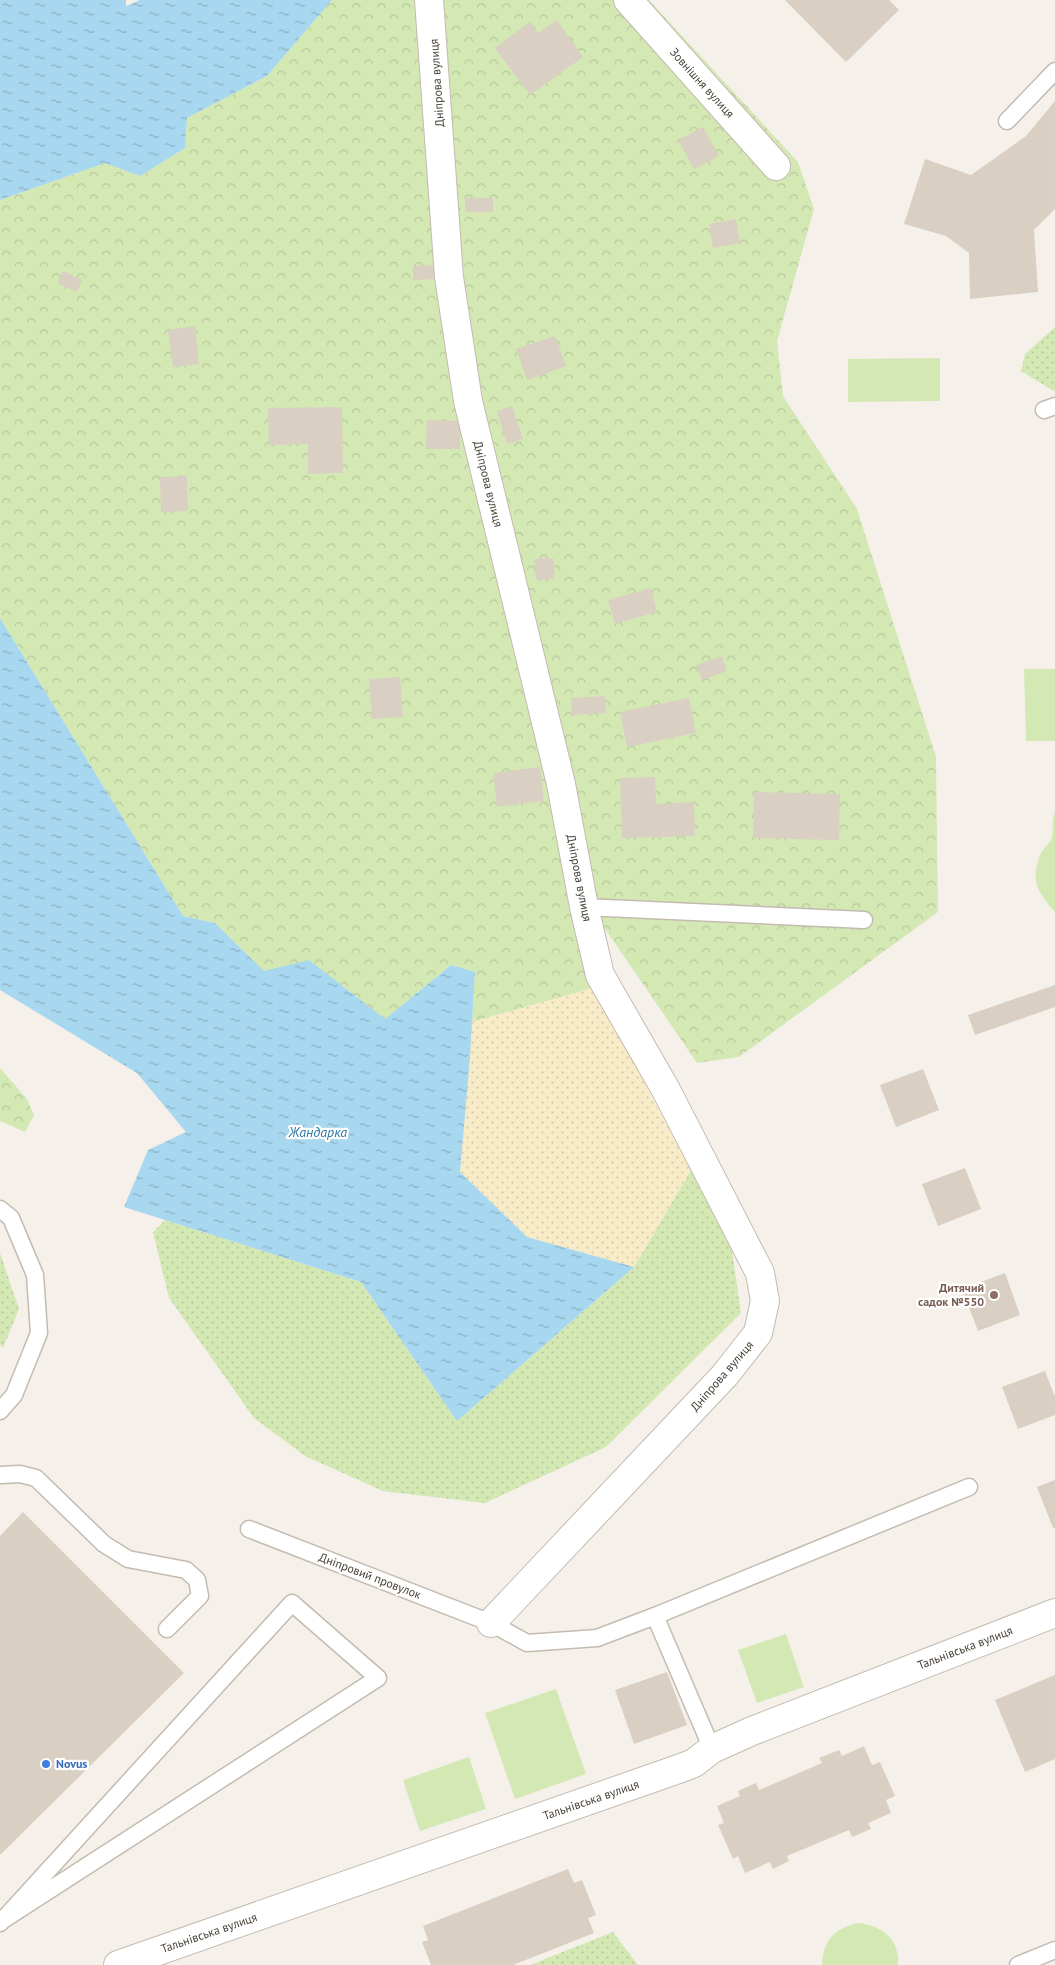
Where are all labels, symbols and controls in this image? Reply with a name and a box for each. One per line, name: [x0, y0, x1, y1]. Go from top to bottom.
street label: Дніпрова вулиця: [426, 38, 447, 128]
street label: Зовнішня вулиця: [667, 45, 738, 121]
street label: Дніпрова вулиця: [471, 439, 506, 529]
street label: Дніпрова вулиця: [564, 833, 595, 923]
water label: Жандарка: [288, 1123, 347, 1141]
place label: Дитячий садок №550: [918, 1280, 984, 1309]
marker: Дитячий садок №550: [988, 1289, 1000, 1301]
street label: Дніпрова вулиця: [687, 1337, 756, 1414]
street label: Дніпровий провулок: [317, 1549, 424, 1602]
street label: Тальнівська вулиця: [915, 1622, 1015, 1673]
place label: Novus: [56, 1756, 87, 1771]
marker: Novus: [40, 1758, 52, 1770]
street label: Тальнівська вулиця: [541, 1776, 641, 1823]
street label: Тальнівська вулиця: [159, 1909, 259, 1956]

